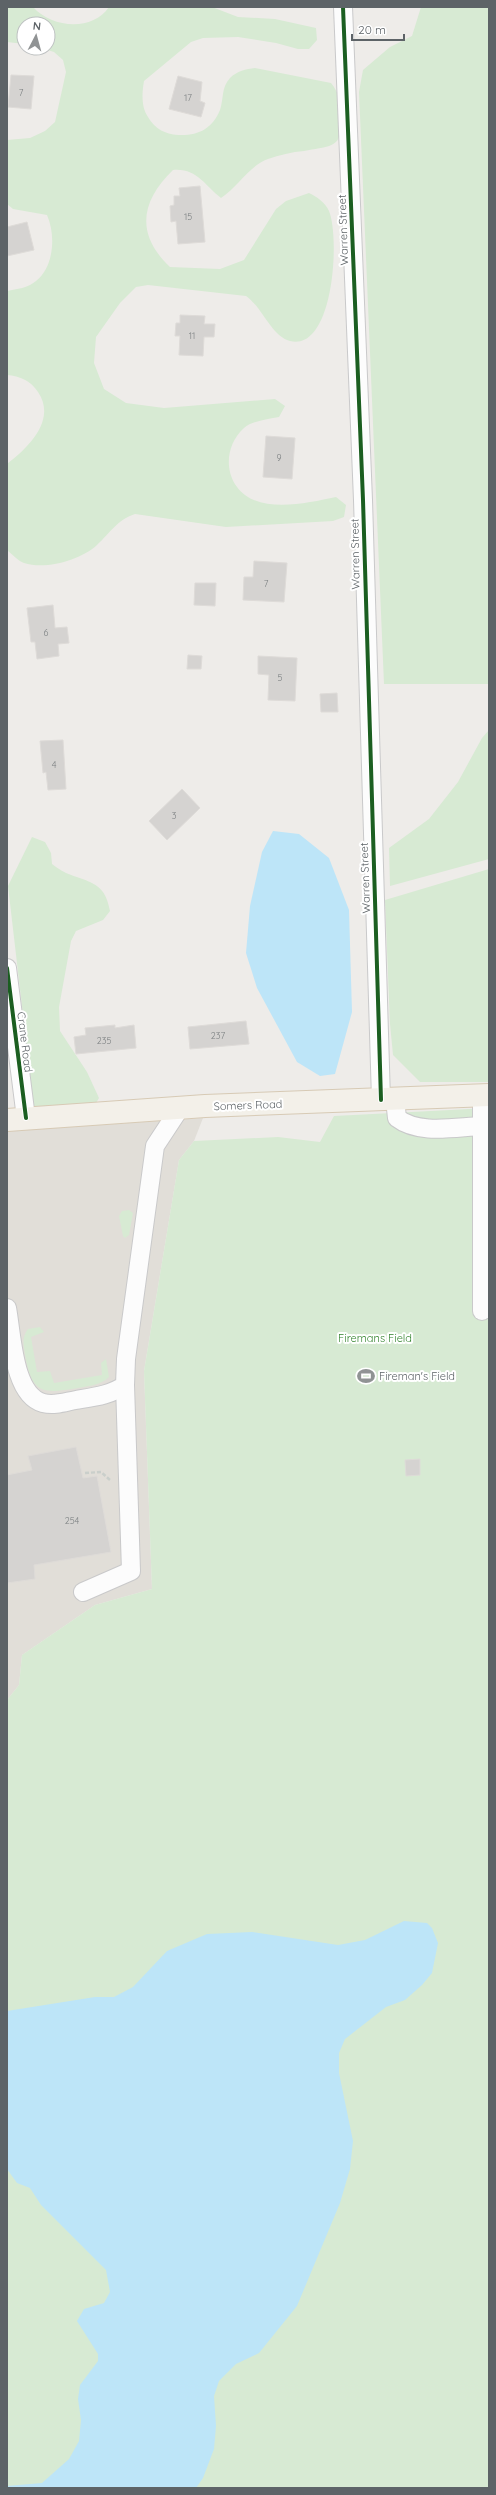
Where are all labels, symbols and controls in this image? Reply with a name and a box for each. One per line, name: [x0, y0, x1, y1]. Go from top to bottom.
north arrow: [16, 16, 56, 56]
scale bar: [352, 16, 404, 42]
text: N: [32, 19, 42, 33]
text: 20 m: [358, 22, 386, 37]
house number: 7: [19, 87, 24, 98]
house number: 17: [184, 92, 192, 103]
street label: Warren Street: [335, 194, 351, 266]
house number: 15: [184, 211, 192, 222]
house number: 11: [189, 330, 195, 341]
house number: 9: [276, 452, 282, 463]
street label: Warren Street: [347, 518, 363, 590]
house number: 7: [264, 578, 269, 589]
house number: 6: [44, 627, 49, 638]
house number: 5: [278, 672, 283, 683]
house number: 4: [52, 759, 57, 770]
house number: 3: [172, 810, 177, 821]
street label: Warren Street: [357, 842, 373, 914]
street label: Crane Road: [14, 1011, 36, 1073]
house number: 237: [211, 1030, 226, 1041]
house number: 235: [97, 1035, 111, 1046]
street label: Somers Road: [213, 1097, 283, 1113]
park label: Firemans Field: [338, 1331, 412, 1345]
sports icon: Fireman's Field: [356, 1366, 376, 1386]
place label: Fireman's Field: [379, 1369, 455, 1383]
house number: 254: [65, 1515, 80, 1526]

